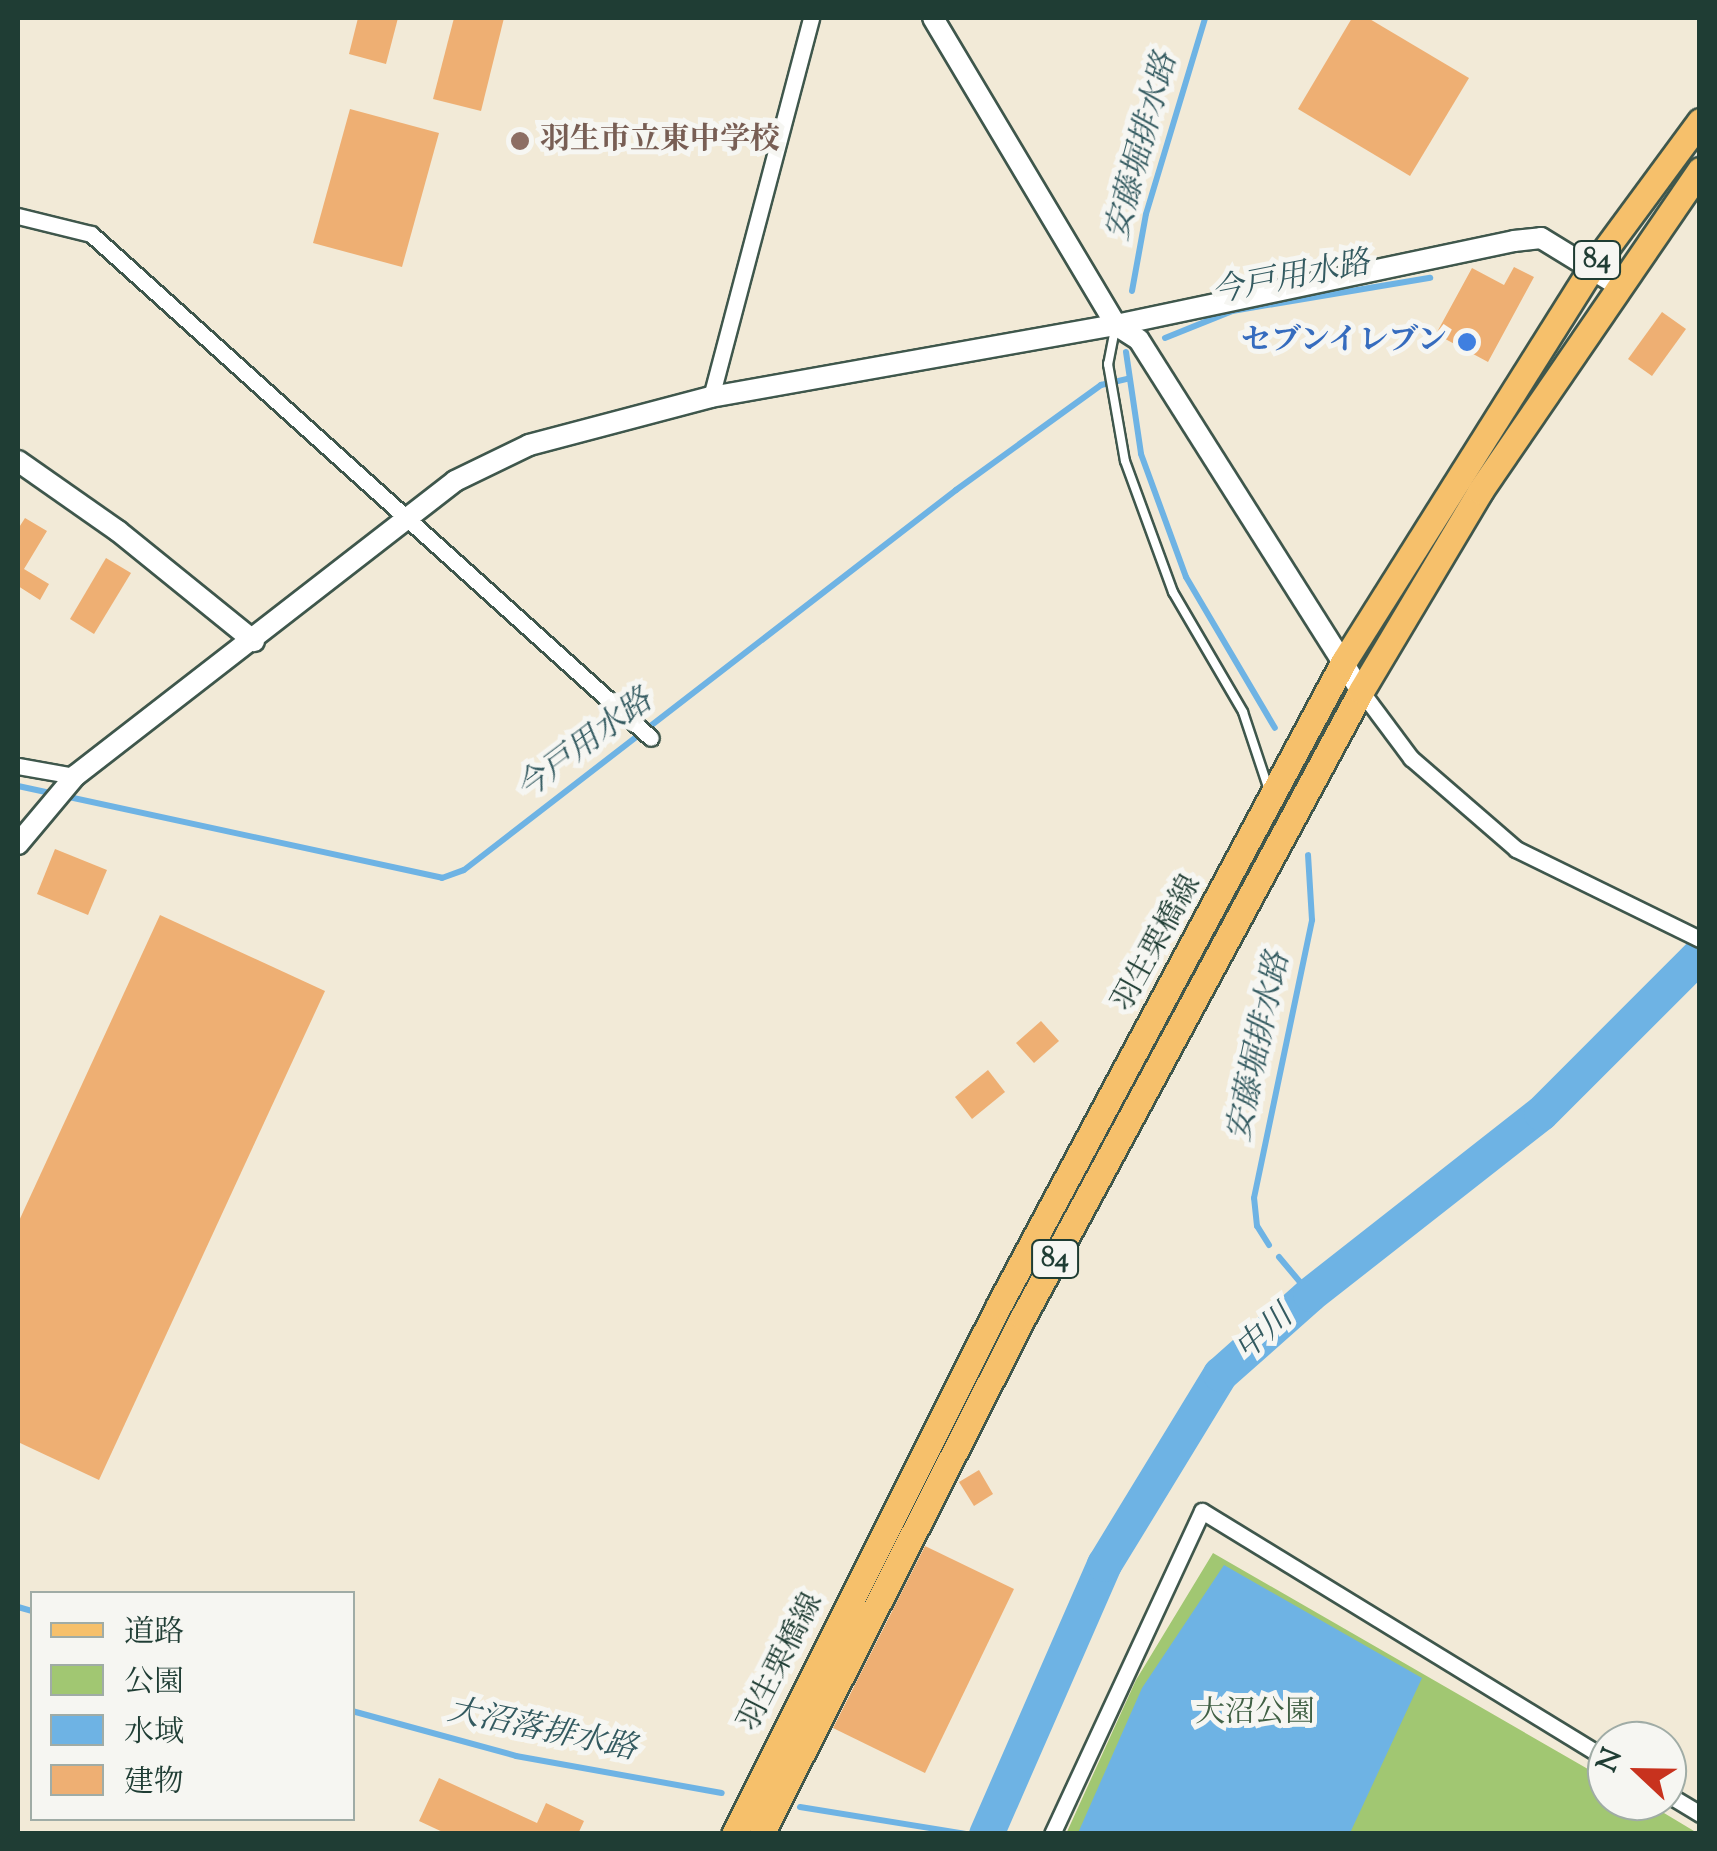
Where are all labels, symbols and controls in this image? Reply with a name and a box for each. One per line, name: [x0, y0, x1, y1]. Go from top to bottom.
water label: 安藤堀排水路: [1100, 49, 1186, 245]
place label: 羽生市立東中学校: [540, 123, 780, 159]
marker: 羽生市立東中学校: [509, 130, 531, 152]
road number: 84: [1572, 237, 1622, 283]
water label: 今戸用水路: [1209, 245, 1373, 313]
place label: セブンイレブン: [1237, 324, 1447, 360]
marker: セブンイレブン: [1456, 331, 1478, 353]
water label: 今戸用水路: [510, 683, 660, 809]
street label: 羽生栗橋線: [1106, 870, 1210, 1018]
water label: 安藤堀排水路: [1221, 949, 1299, 1145]
road number: 84: [1030, 1236, 1080, 1282]
water label: 中川: [1228, 1298, 1302, 1370]
street label: 羽生栗橋線: [732, 1588, 832, 1738]
legend: [30, 1591, 355, 1821]
text: 道路: [124, 1612, 184, 1655]
text: 公園: [124, 1662, 184, 1705]
water label: 大沼落排水路: [444, 1692, 640, 1770]
park label: 大沼公園: [1195, 1696, 1315, 1732]
text: 水域: [124, 1712, 184, 1755]
north arrow: [1587, 1721, 1687, 1821]
text: N: [1588, 1743, 1634, 1778]
text: 建物: [124, 1762, 184, 1805]

